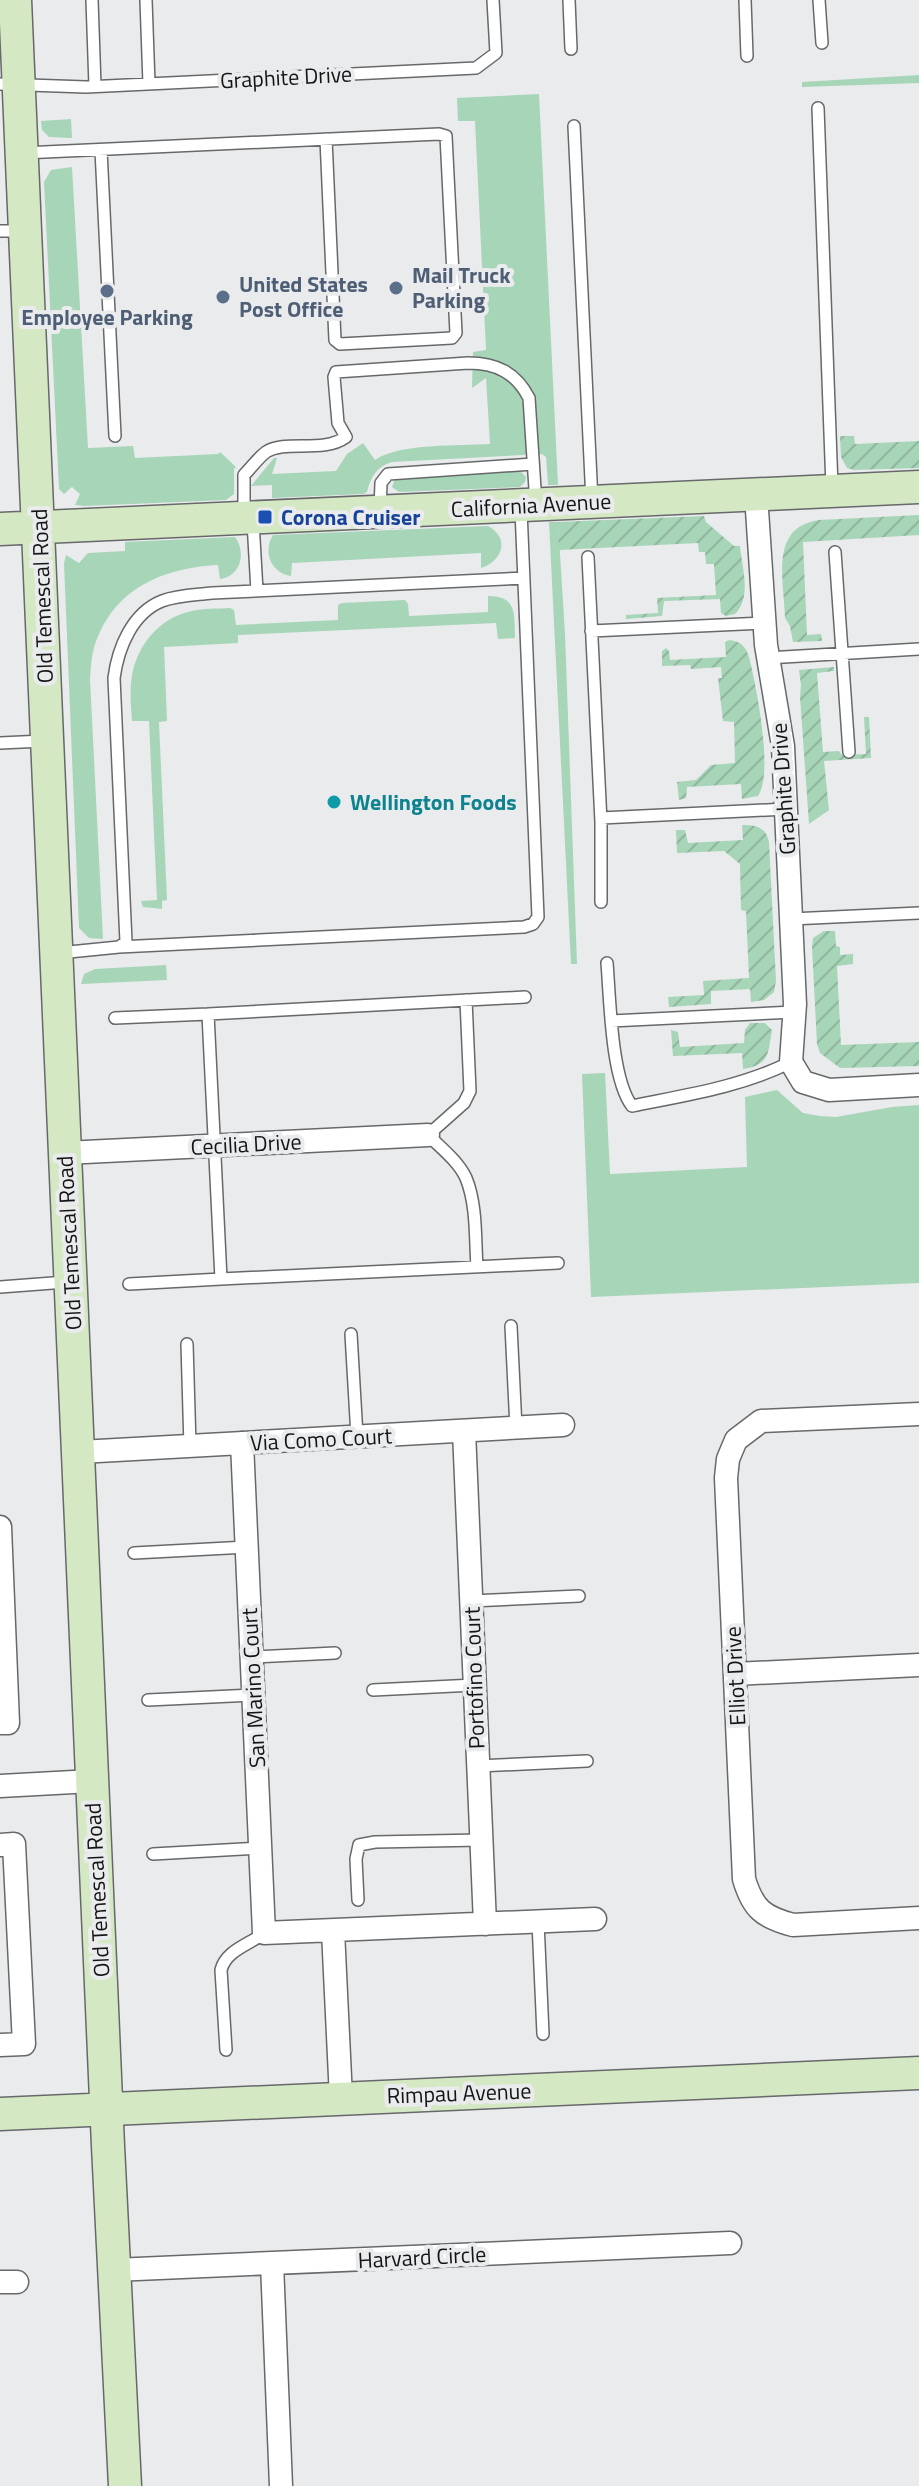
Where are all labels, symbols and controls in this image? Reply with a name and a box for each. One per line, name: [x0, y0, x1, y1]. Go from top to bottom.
street label: Graphite Drive: [219, 57, 353, 97]
place label: Mail Truck Parking: [412, 258, 511, 317]
place label: United States Post Office: [239, 267, 368, 326]
marker: Mail Truck Parking: [387, 279, 405, 297]
marker: Employee Parking: [98, 282, 116, 300]
marker: United States Post Office: [214, 288, 232, 306]
place label: Employee Parking: [21, 300, 193, 334]
street label: California Avenue: [450, 484, 612, 526]
place label: Corona Cruiser: [281, 500, 420, 534]
street label: Old Temescal Road: [22, 508, 62, 684]
marker: Corona Cruiser: [256, 508, 274, 526]
street label: Graphite Drive: [761, 722, 805, 856]
place label: Wellington Foods: [350, 785, 517, 819]
marker: Wellington Foods: [325, 793, 343, 811]
street label: Cecilia Drive: [190, 1124, 302, 1164]
street label: Old Temescal Road: [47, 1155, 91, 1331]
street label: Via Como Court: [249, 1418, 393, 1460]
street label: Portofino Court: [455, 1606, 493, 1750]
street label: San Marino Court: [232, 1607, 274, 1769]
street label: Elliot Drive: [715, 1625, 755, 1727]
street label: Old Temescal Road: [75, 1802, 119, 1978]
street label: Rimpau Avenue: [386, 2073, 532, 2113]
street label: Harvard Circle: [357, 2237, 487, 2277]

